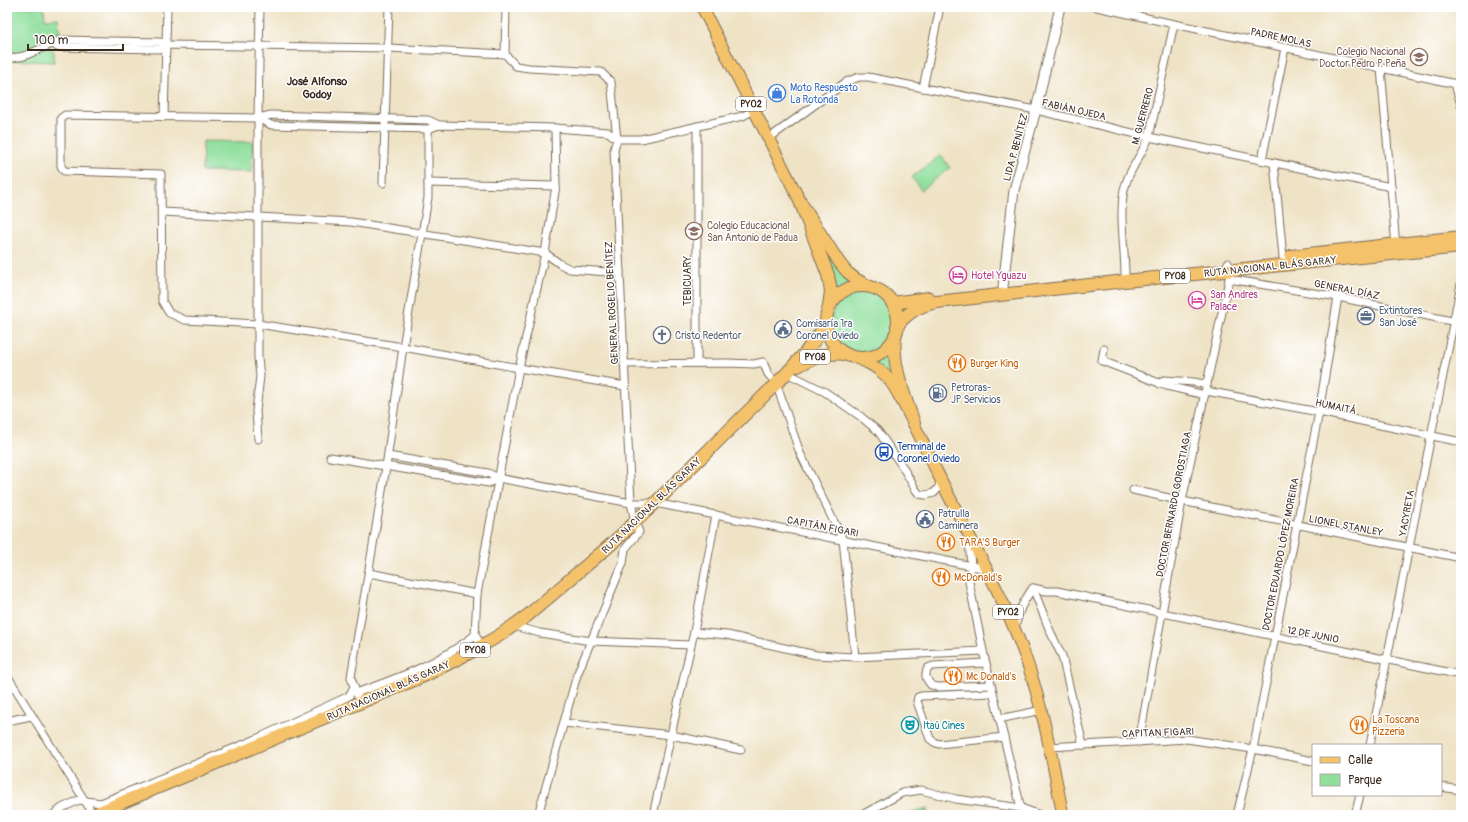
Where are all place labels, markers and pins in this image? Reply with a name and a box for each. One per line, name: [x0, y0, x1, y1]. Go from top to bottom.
place label: Colegio Nacional Doctor Pedro P. Peña: [1319, 46, 1406, 70]
school or university icon: Colegio Nacional Doctor Pedro P. Peña: [1409, 47, 1429, 67]
place label: Moto Respuesto La Rotonda: [790, 82, 859, 106]
shop icon: Moto Respuesto La Rotonda: [767, 83, 787, 103]
place label: Colegio Educacional San Antonio de Padua: [707, 220, 798, 244]
school or university icon: Colegio Educacional San Antonio de Padua: [684, 221, 704, 241]
hotel icon: Hotel Yguazu: [948, 265, 968, 285]
place label: Hotel Yguazu: [971, 270, 1026, 282]
place label: San Andres Palace: [1210, 289, 1258, 313]
hotel icon: San Andres Palace: [1187, 290, 1207, 310]
place label: Extintores San José: [1379, 305, 1423, 329]
office icon: Extintores San José: [1356, 306, 1376, 326]
place label: Comisaría 1ra Coronel Oviedo: [796, 318, 860, 342]
public building icon: Comisaría 1ra Coronel Oviedo: [773, 319, 793, 339]
church icon: Cristo Redentor: [652, 325, 672, 345]
place label: Cristo Redentor: [675, 330, 742, 342]
restaurant icon: Burger King: [947, 353, 967, 373]
place label: Burger King: [970, 358, 1018, 370]
place label: Petroras- JP Servicios: [951, 382, 1001, 406]
fuel station icon: Petroras- JP Servicios: [928, 383, 948, 403]
place label: Terminal de Coronel Oviedo: [897, 441, 961, 465]
bus stop icon: Terminal de Coronel Oviedo: [874, 442, 894, 462]
place label: Patrulla Caminera: [938, 508, 979, 532]
public building icon: Patrulla Caminera: [915, 509, 935, 529]
restaurant icon: TARA'S Burger: [936, 532, 956, 552]
place label: TARA'S Burger: [959, 537, 1020, 549]
restaurant icon: McDonald's: [931, 567, 951, 587]
place label: McDonald's: [954, 572, 1002, 584]
restaurant icon: Mc Donald's: [943, 666, 963, 686]
place label: Mc Donald's: [966, 671, 1017, 683]
place label: La Toscana Pizzeria: [1372, 714, 1419, 738]
theatre icon: Itaú Cines: [900, 715, 920, 735]
restaurant icon: La Toscana Pizzeria: [1349, 715, 1369, 735]
place label: Itaú Cines: [923, 720, 965, 732]

